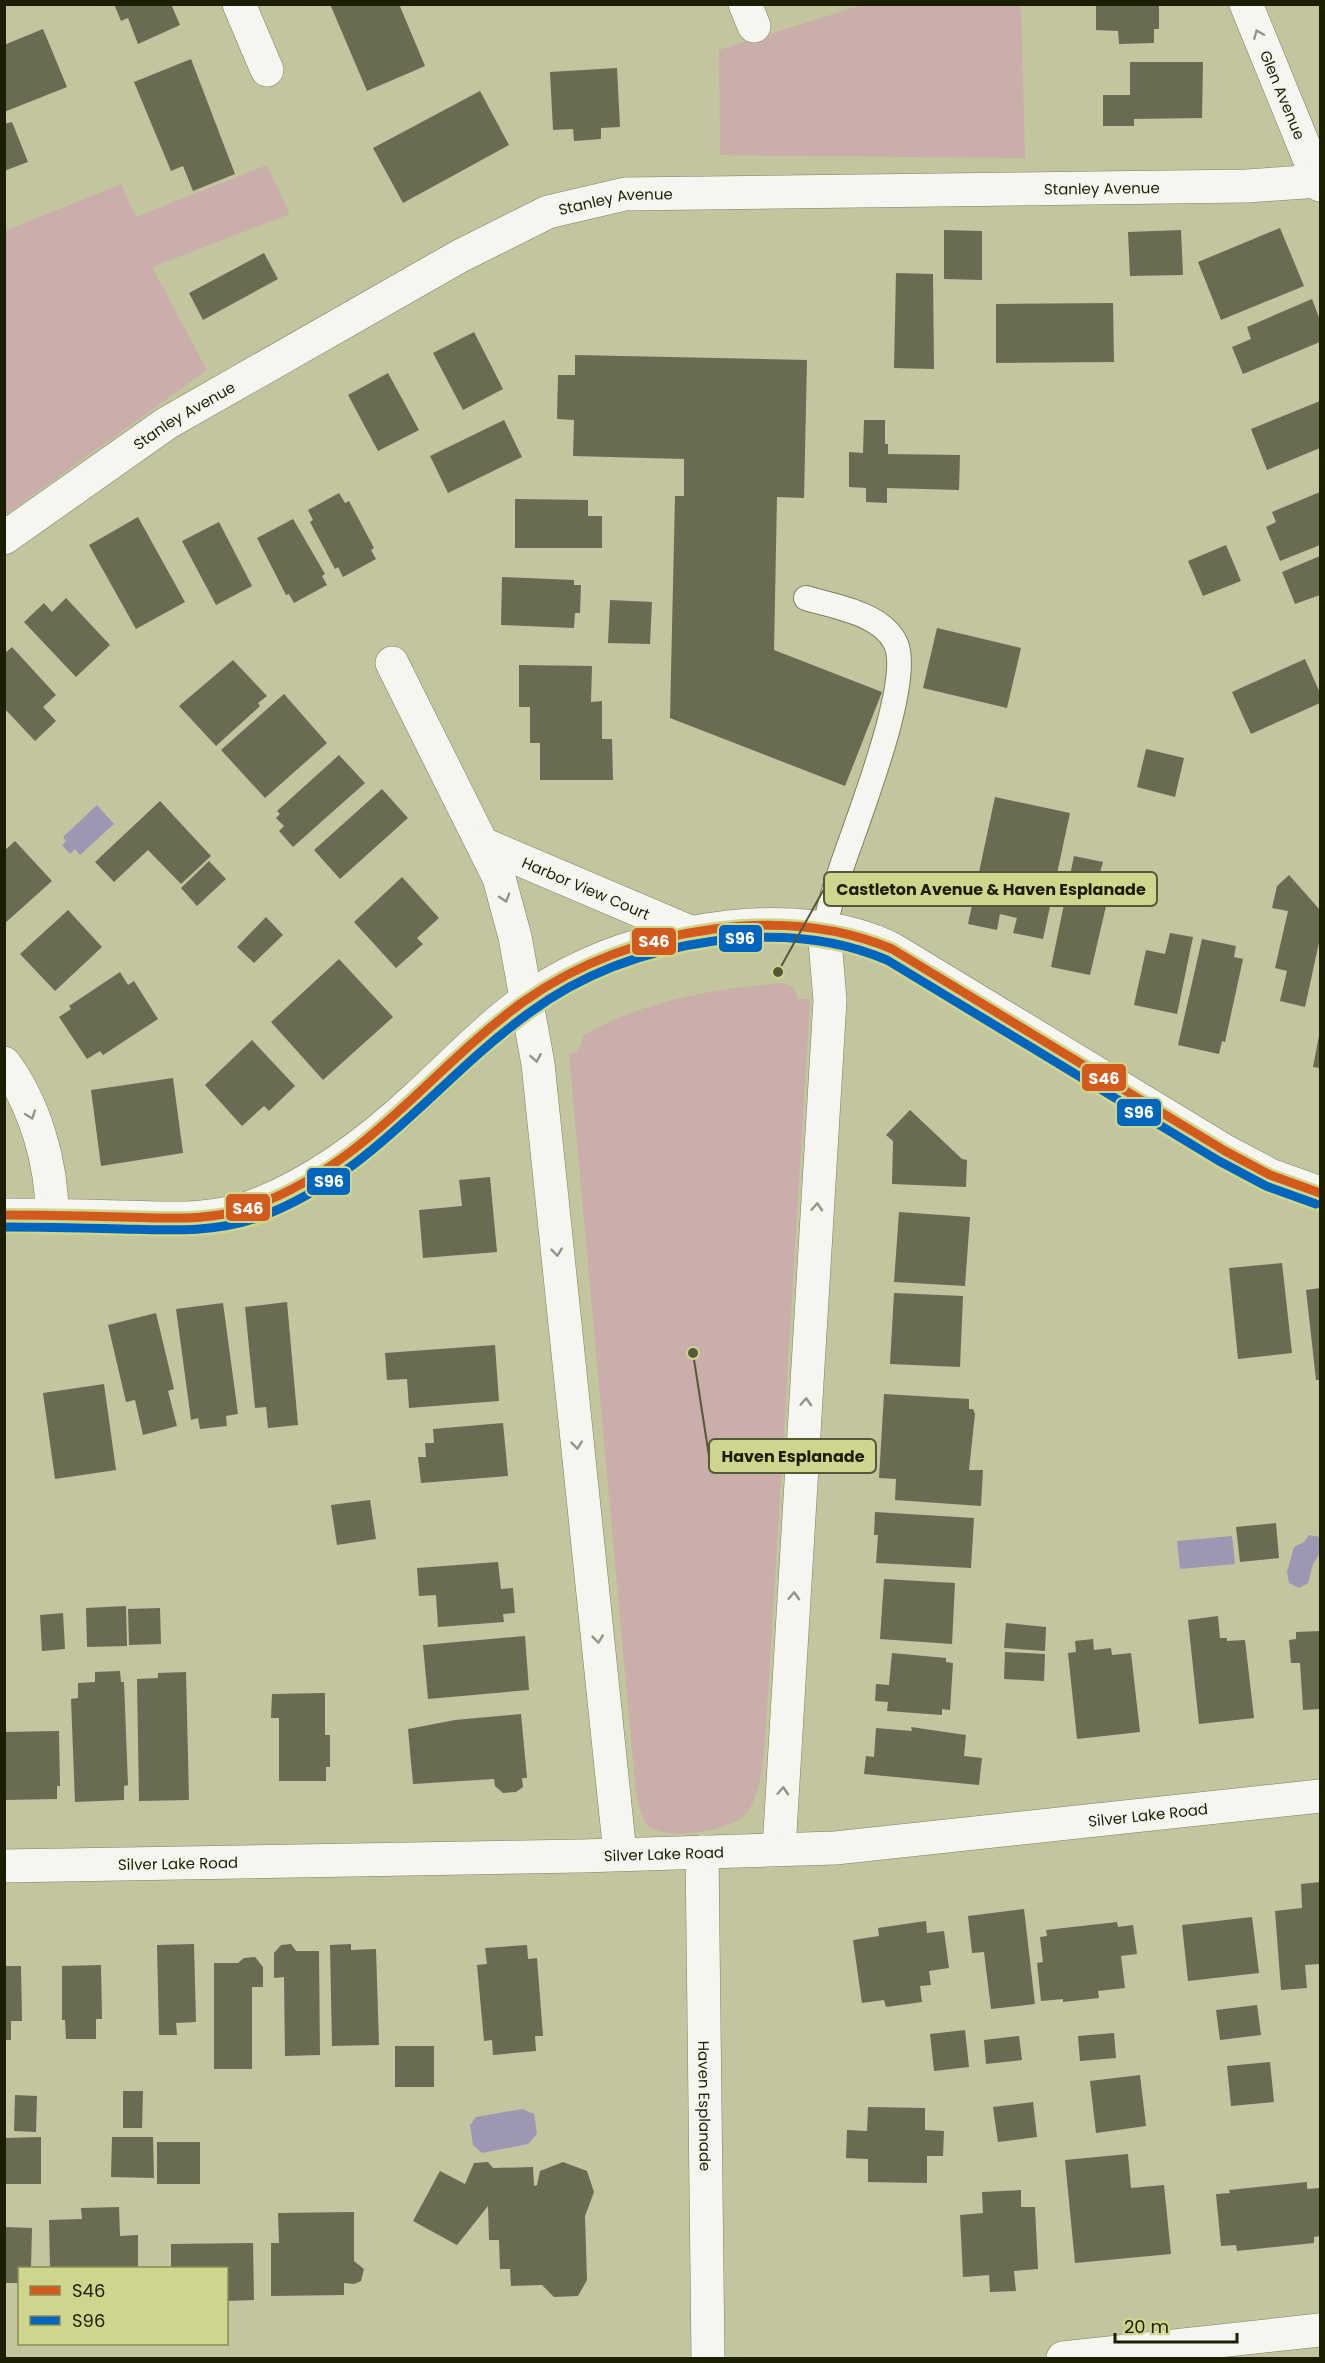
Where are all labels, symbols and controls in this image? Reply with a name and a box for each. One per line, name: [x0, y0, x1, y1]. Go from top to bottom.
one-way arrow: [1253, 29, 1265, 40]
street label: Glen Avenue: [1255, 47, 1311, 143]
street label: Stanley Avenue: [1044, 177, 1160, 199]
street label: Stanley Avenue: [556, 183, 673, 220]
street label: Stanley Avenue: [129, 376, 239, 454]
street label: Harbor View Court: [519, 851, 653, 924]
callout: Castleton Avenue & Haven Esplanade: [824, 872, 1157, 906]
text: Castleton Avenue & Haven Esplanade: [836, 878, 1146, 901]
one-way arrow: [498, 892, 510, 903]
line badge: S96: [718, 924, 763, 953]
line badge: S46: [631, 927, 677, 956]
text: S96: [725, 927, 755, 950]
text: S46: [639, 930, 669, 953]
one-way arrow: [530, 1053, 542, 1062]
line badge: S46: [1081, 1063, 1127, 1092]
text: S46: [1089, 1067, 1119, 1090]
line badge: S96: [1116, 1098, 1162, 1127]
text: S96: [1124, 1101, 1154, 1124]
one-way arrow: [23, 1109, 36, 1120]
line badge: S96: [306, 1167, 351, 1196]
text: S96: [314, 1170, 344, 1193]
line badge: S46: [225, 1193, 271, 1222]
text: S46: [233, 1197, 263, 1220]
one-way arrow: [811, 1202, 824, 1211]
one-way arrow: [550, 1247, 563, 1256]
one-way arrow: [799, 1397, 812, 1406]
callout: Haven Esplanade: [709, 1439, 876, 1473]
one-way arrow: [571, 1441, 583, 1450]
text: Haven Esplanade: [721, 1445, 865, 1468]
one-way arrow: [788, 1592, 801, 1601]
one-way arrow: [591, 1635, 604, 1644]
one-way arrow: [776, 1786, 789, 1795]
street label: Silver Lake Road: [1087, 1798, 1209, 1831]
street label: Silver Lake Road: [603, 1841, 724, 1866]
street label: Silver Lake Road: [118, 1851, 238, 1875]
street label: Haven Esplanade: [694, 2041, 716, 2171]
legend: [18, 2267, 228, 2345]
text: S46: [72, 2278, 105, 2303]
scale bar: [1115, 2306, 1236, 2344]
text: S96: [72, 2308, 105, 2333]
text: 20 m: [1124, 2314, 1169, 2339]

